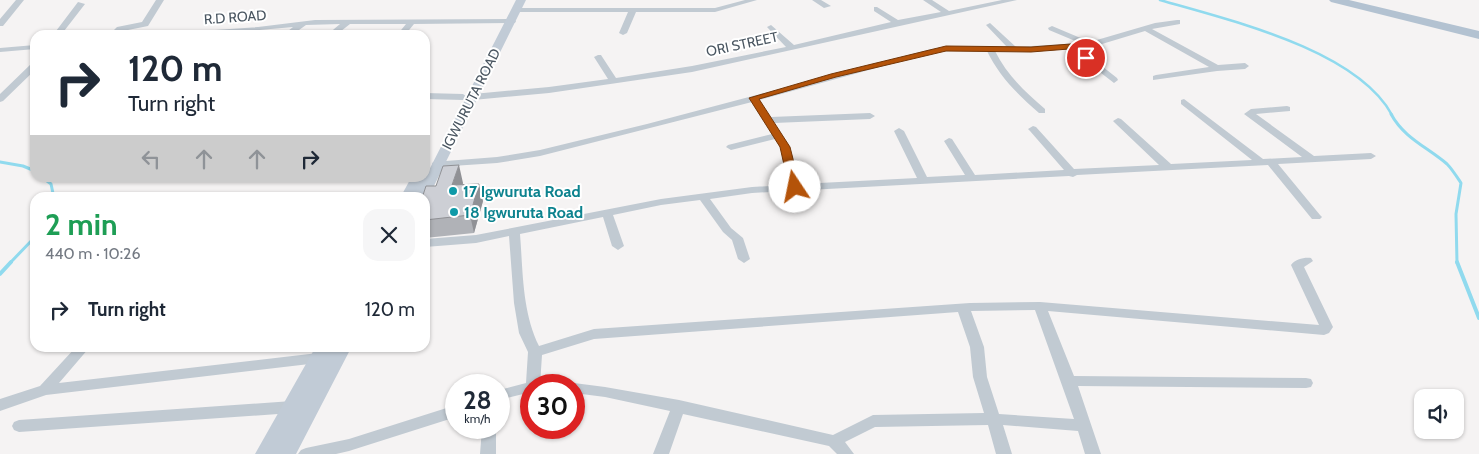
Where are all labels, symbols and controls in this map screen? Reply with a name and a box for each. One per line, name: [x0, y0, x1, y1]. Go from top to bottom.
street label: R.D ROAD: [203, 6, 267, 28]
street label: ORI STREET: [704, 27, 780, 60]
pin: [1065, 37, 1107, 79]
icon: arrive: [1072, 44, 1100, 72]
street label: IGWURUTA ROAD: [438, 45, 504, 153]
text: 120 m: [128, 47, 222, 90]
icon: right: [45, 50, 110, 115]
text: Turn right: [128, 90, 215, 117]
icon: left: [137, 145, 165, 173]
icon: ahead: [190, 145, 218, 173]
icon: ahead: [243, 145, 271, 173]
icon: right: [296, 145, 324, 173]
position arrow: [768, 160, 820, 212]
place label: 17 Igwuruta Road: [463, 182, 581, 201]
marker: 17 Igwuruta Road: [447, 185, 459, 197]
place label: 18 Igwuruta Road: [464, 203, 583, 222]
text: 2 min: [45, 206, 117, 243]
marker: 18 Igwuruta Road: [448, 206, 460, 218]
button: close: [363, 209, 415, 261]
text: 440 m · 10:26: [45, 244, 141, 263]
icon: right: [45, 296, 73, 324]
text: Turn right: [88, 298, 166, 321]
text: 120 m: [365, 298, 415, 321]
speed limit sign: 30: [520, 374, 585, 439]
text: 28: [463, 385, 492, 415]
map controls: [1414, 389, 1464, 439]
button: sound: [1414, 389, 1464, 439]
text: km/h: [464, 411, 491, 426]

